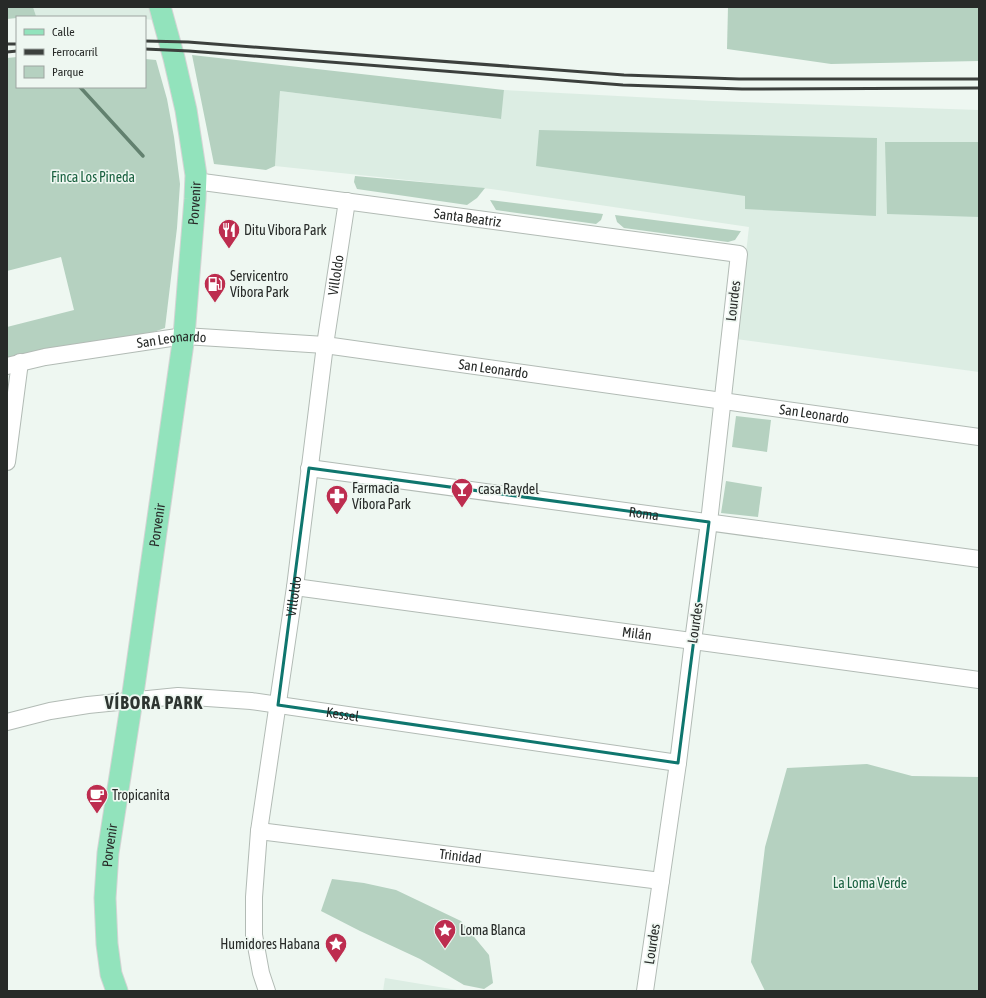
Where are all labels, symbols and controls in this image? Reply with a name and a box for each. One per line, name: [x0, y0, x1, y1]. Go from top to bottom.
legend: [16, 16, 146, 88]
text: Calle: [52, 25, 75, 39]
text: Ferrocarril: [52, 45, 99, 59]
text: Parque: [52, 65, 84, 79]
park label: Finca Los Pineda: [51, 169, 135, 185]
street label: Porvenir: [185, 180, 204, 226]
street label: Santa Beatriz: [433, 205, 502, 230]
restaurant icon: Ditu Vibora Park: [216, 217, 242, 250]
place label: Ditu Vibora Park: [244, 222, 327, 238]
street label: Villoldo: [325, 254, 347, 296]
place label: Servicentro Víbora Park: [230, 268, 289, 300]
fuel station icon: Servicentro Víbora Park: [202, 271, 228, 304]
street label: Lourdes: [723, 280, 743, 322]
street label: San Leonardo: [136, 328, 207, 351]
street label: San Leonardo: [458, 356, 529, 381]
street label: San Leonardo: [778, 401, 850, 427]
bar icon: casa Raydel: [449, 476, 475, 509]
place label: Farmacia Víbora Park: [352, 480, 411, 512]
place label: casa Raydel: [478, 481, 539, 497]
pharmacy icon: Farmacia Víbora Park: [324, 483, 350, 516]
street label: Porvenir: [146, 502, 168, 548]
street label: Roma: [628, 504, 660, 523]
street label: Villoldo: [283, 575, 304, 618]
street label: Lourdes: [684, 602, 706, 644]
street label: Milán: [621, 624, 653, 643]
district label: VÍBORA PARK: [104, 692, 203, 713]
street label: Kessel: [325, 704, 360, 725]
cafe icon: Tropicanita: [84, 782, 110, 815]
place label: Tropicanita: [112, 787, 170, 803]
street label: Porvenir: [99, 822, 121, 868]
street label: Trinidad: [438, 845, 483, 867]
park label: La Loma Verde: [833, 875, 907, 891]
place icon: Loma Blanca: [432, 917, 458, 950]
place label: Loma Blanca: [460, 922, 526, 938]
street label: Lourdes: [641, 923, 663, 965]
place icon: Humidores Habana: [323, 931, 349, 964]
place label: Humidores Habana: [220, 936, 320, 952]

